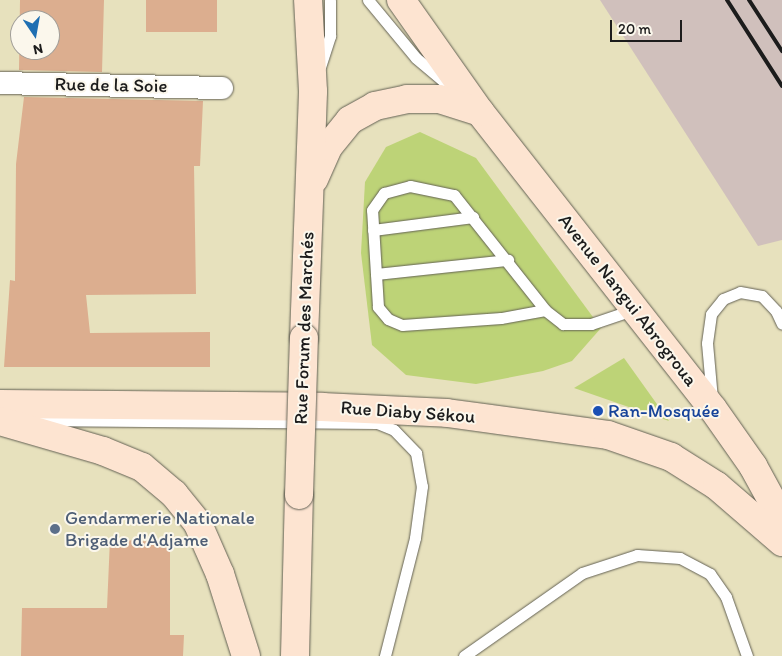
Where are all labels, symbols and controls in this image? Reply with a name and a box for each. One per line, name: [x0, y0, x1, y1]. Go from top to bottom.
north arrow: [10, 10, 60, 60]
scale bar: [612, 10, 684, 42]
text: 20 m: [618, 20, 651, 38]
text: N: [32, 40, 44, 58]
street label: Rue de la Soie: [54, 73, 168, 97]
street label: Avenue Nangui Abrogroua: [554, 209, 702, 391]
street label: Rue Forum des Marchés: [289, 231, 319, 425]
street label: Rue Diaby Sékou: [340, 396, 476, 428]
place label: Ran-Mosquée: [608, 400, 720, 422]
marker: Ran-Mosquée: [592, 405, 604, 417]
place label: Gendarmerie Nationale Brigade d'Adjame: [65, 507, 254, 551]
marker: Gendarmerie Nationale Brigade d'Adjame: [49, 523, 61, 535]

